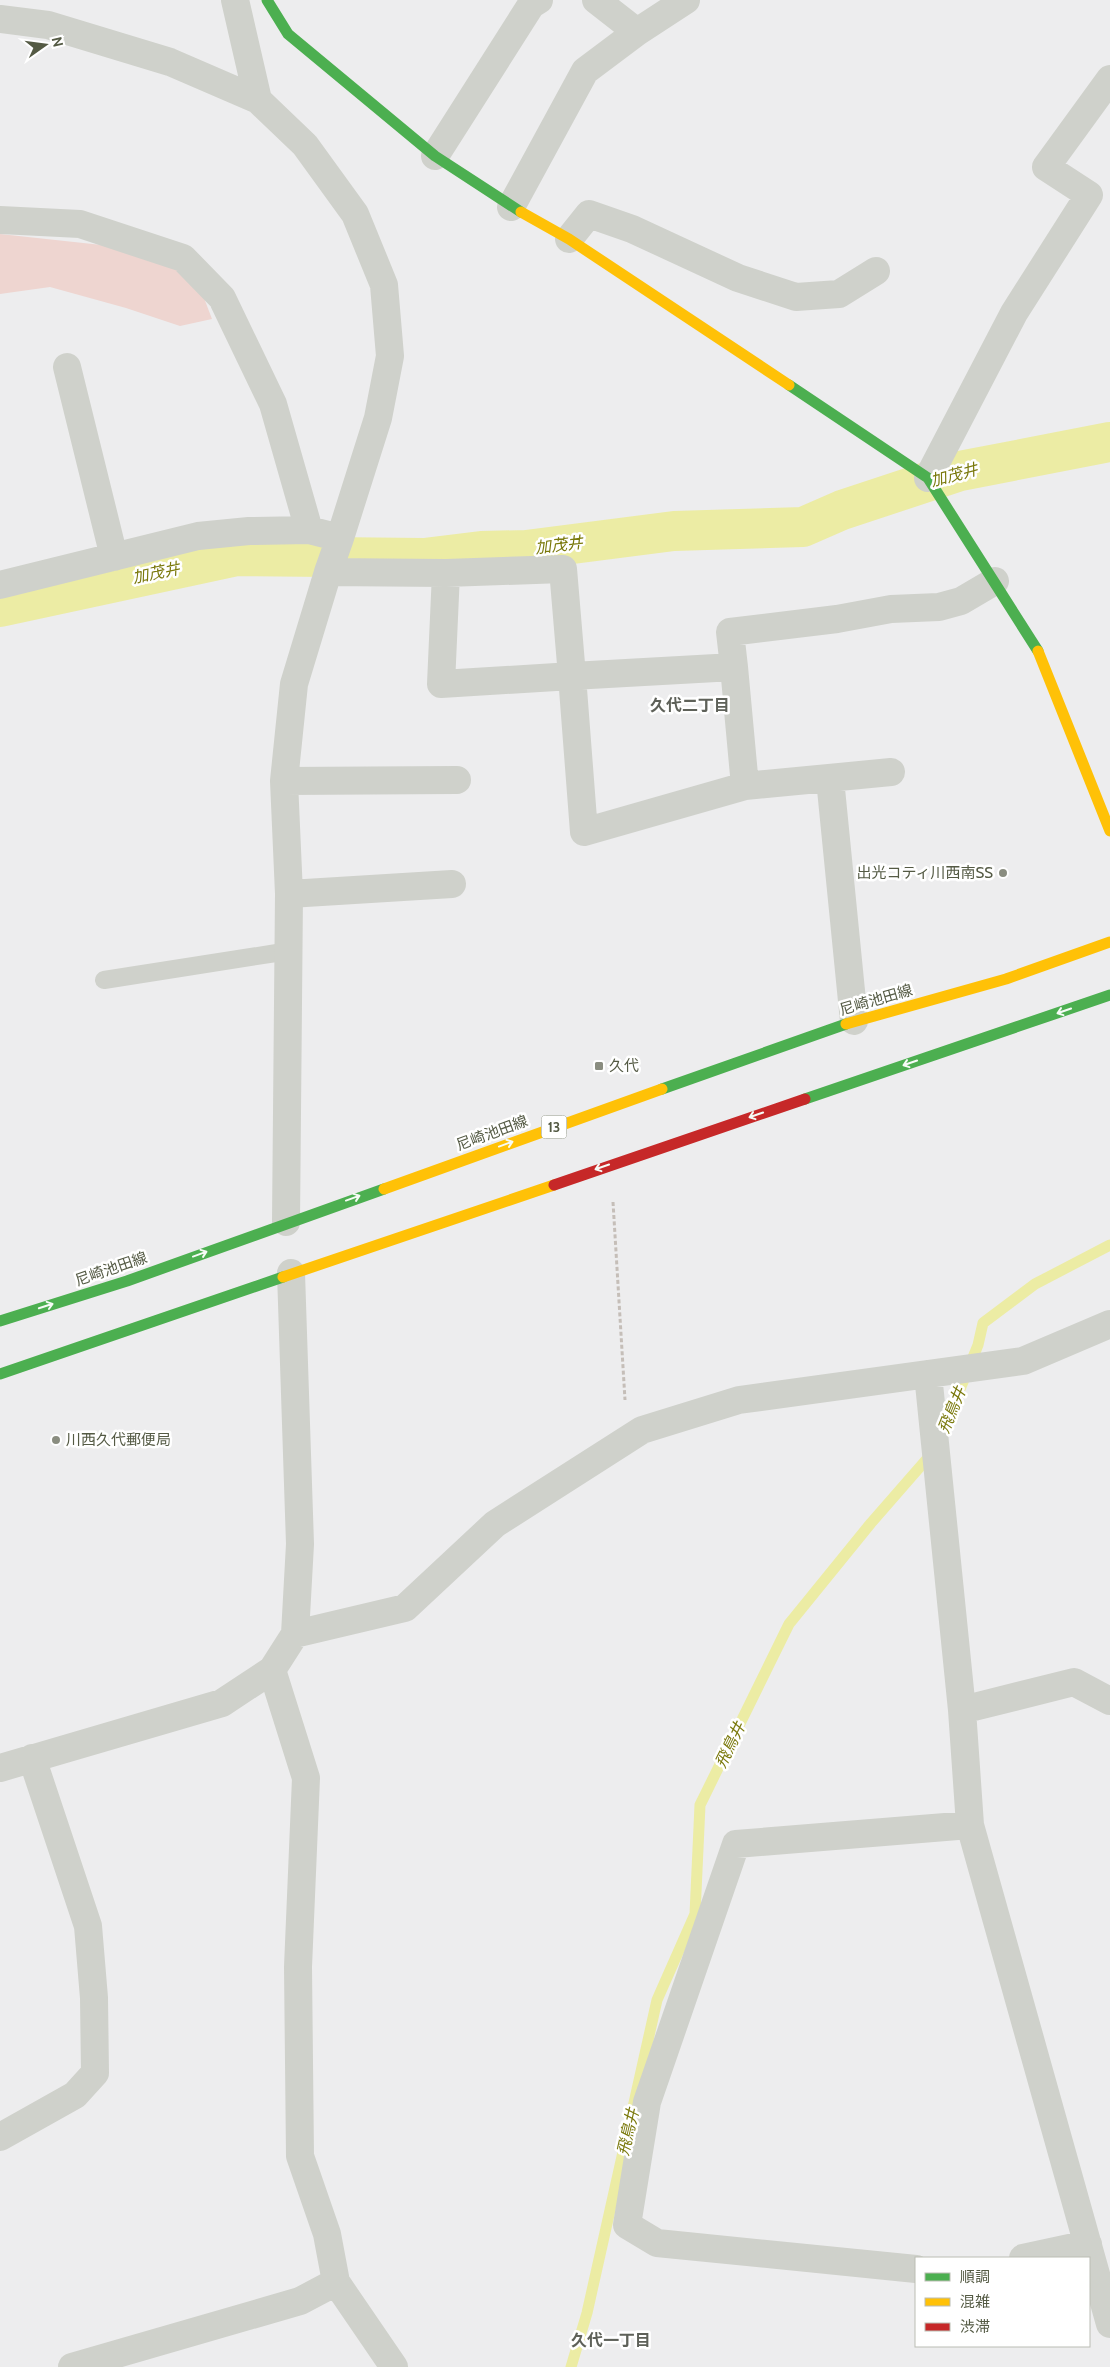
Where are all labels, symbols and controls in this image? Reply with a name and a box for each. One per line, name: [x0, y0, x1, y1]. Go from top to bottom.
north arrow: [20, 20, 70, 70]
text: N: [48, 35, 68, 49]
water label: 加茂井: [928, 459, 982, 490]
water label: 加茂井: [534, 532, 586, 557]
water label: 加茂井: [131, 558, 183, 587]
district label: 久代二丁目: [650, 696, 730, 715]
place label: 出光コティ川西南SS: [856, 864, 993, 882]
marker: 出光コティ川西南SS: [997, 867, 1009, 879]
street label: 尼崎池田線: [837, 981, 915, 1019]
one-way arrow: [1057, 1007, 1072, 1016]
place label: 久代: [609, 1057, 639, 1075]
one-way arrow: [903, 1059, 918, 1068]
marker: 久代: [593, 1060, 605, 1072]
one-way arrow: [749, 1111, 764, 1120]
street label: 尼崎池田線: [454, 1112, 530, 1154]
road number: 13: [542, 1116, 566, 1138]
one-way arrow: [498, 1139, 513, 1148]
one-way arrow: [594, 1163, 610, 1173]
one-way arrow: [345, 1193, 360, 1202]
street label: 尼崎池田線: [73, 1248, 149, 1290]
one-way arrow: [192, 1249, 207, 1258]
one-way arrow: [38, 1301, 54, 1311]
water label: 飛鳥井: [934, 1382, 971, 1436]
place label: 川西久代郵便局: [66, 1431, 171, 1449]
marker: 川西久代郵便局: [50, 1434, 62, 1446]
water label: 飛鳥井: [711, 1717, 750, 1771]
water label: 飛鳥井: [613, 2105, 643, 2158]
legend: [915, 2257, 1090, 2347]
text: 順調: [960, 2268, 990, 2286]
text: 混雑: [960, 2293, 990, 2311]
text: 渋滞: [960, 2318, 990, 2336]
district label: 久代一丁目: [571, 2331, 651, 2350]

